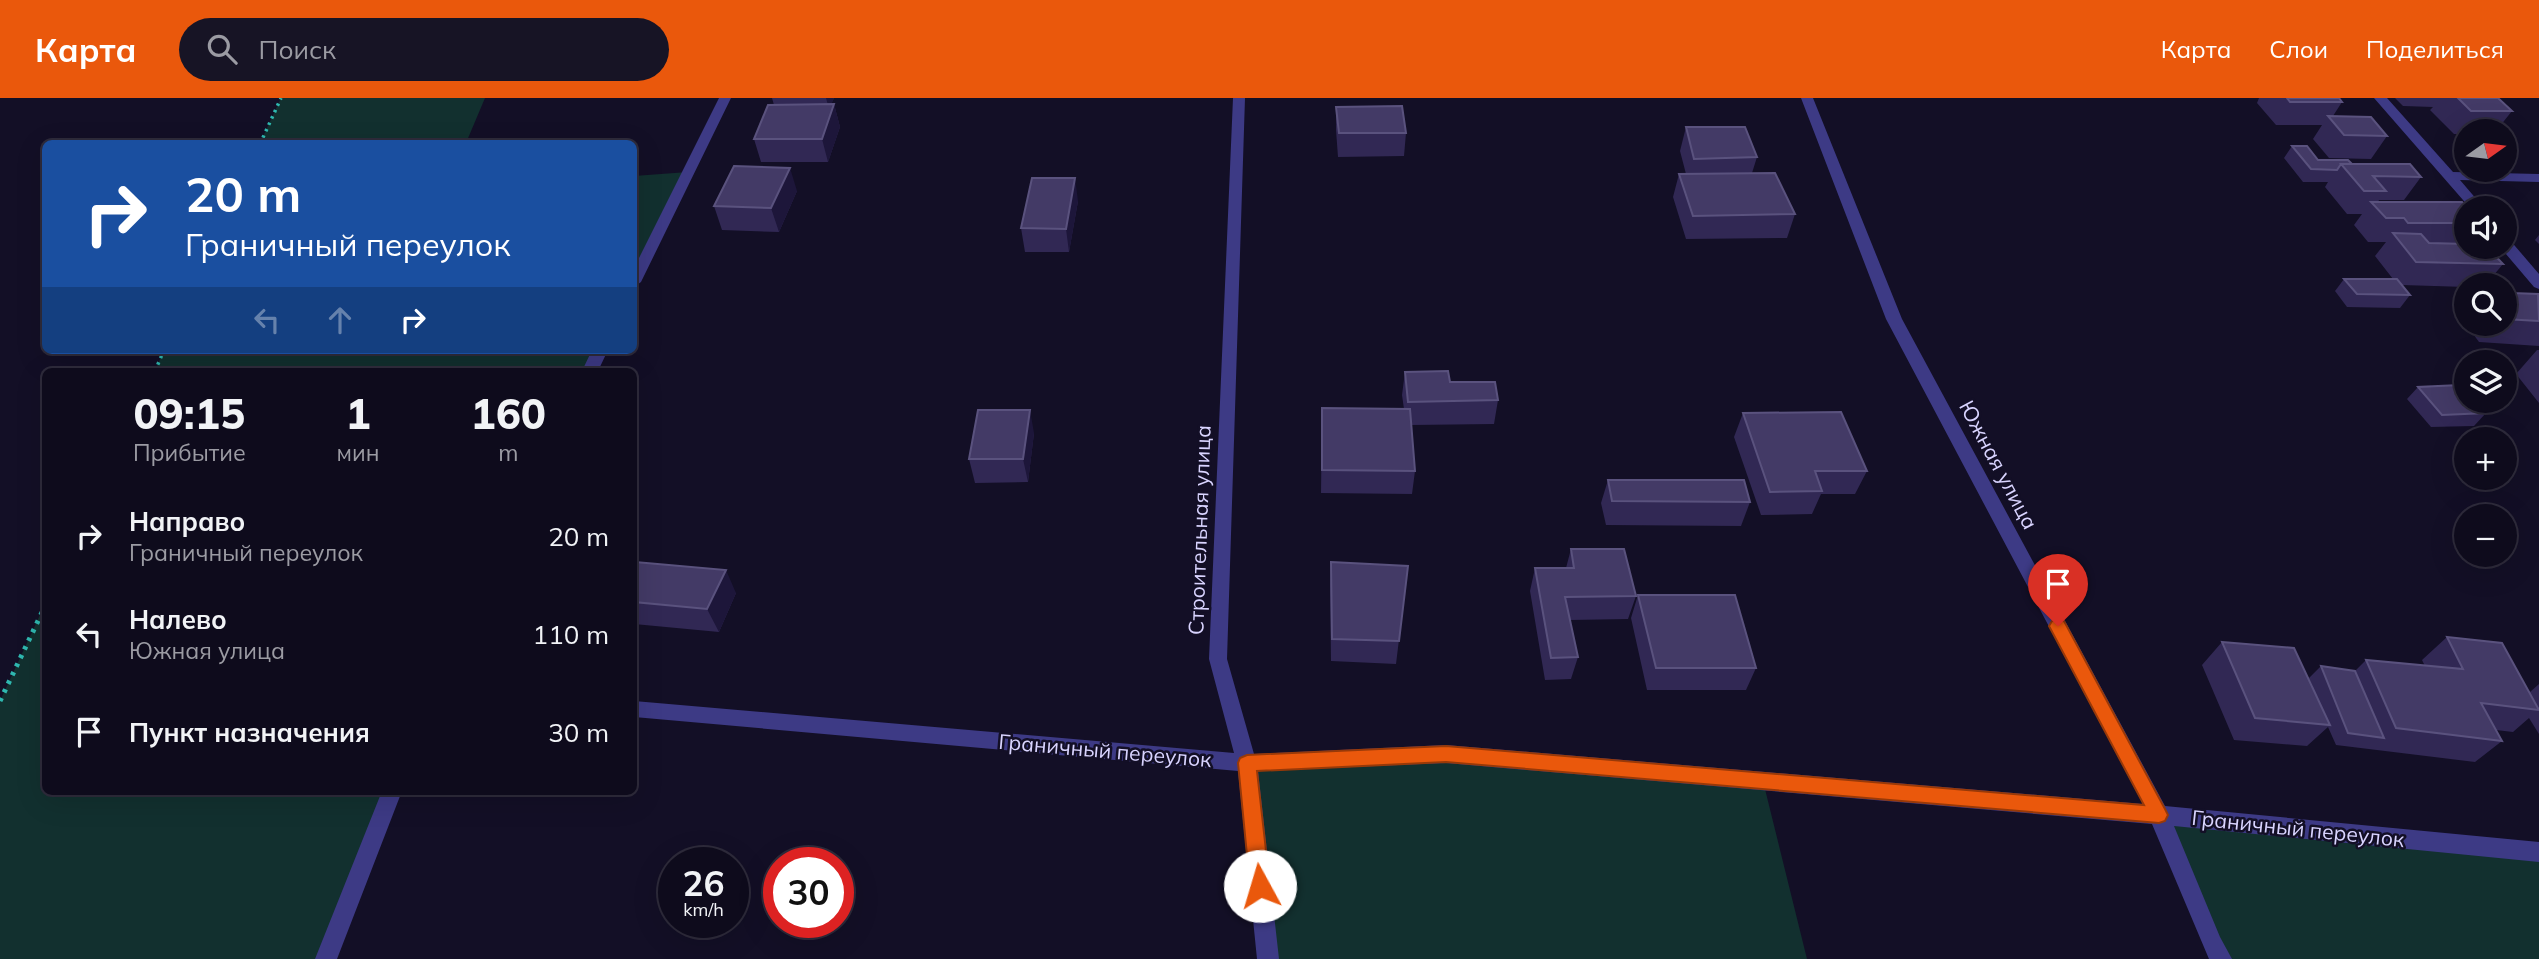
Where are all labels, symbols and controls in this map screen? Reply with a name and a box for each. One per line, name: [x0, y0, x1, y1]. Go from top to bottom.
search box: [179, 18, 669, 81]
text: Карта: [35, 29, 137, 70]
icon: search: [203, 30, 241, 68]
text: Поиск: [259, 33, 336, 66]
text: Карта: [2161, 34, 2231, 64]
text: Слои: [2269, 34, 2328, 64]
text: Поделиться: [2366, 34, 2504, 64]
north arrow: [2454, 119, 2516, 182]
map controls: [2454, 119, 2517, 567]
text: 20 m: [185, 163, 301, 224]
icon: right: [70, 168, 161, 259]
button: sound: [2454, 196, 2517, 259]
text: Граничный переулок: [185, 224, 511, 264]
button: search: [2454, 273, 2517, 336]
icon: left: [248, 301, 286, 339]
icon: ahead: [321, 301, 359, 339]
icon: right: [394, 301, 432, 339]
button: layers: [2454, 350, 2517, 413]
text: 09:15: [133, 387, 245, 440]
text: 1: [345, 387, 371, 440]
text: 160: [470, 387, 546, 440]
street label: Южная улица: [1954, 396, 2044, 534]
street label: Строительная улица: [1182, 425, 1216, 635]
button: +: [2454, 427, 2517, 490]
text: Прибытие: [133, 438, 246, 467]
text: мин: [337, 438, 380, 467]
text: m: [498, 438, 518, 467]
button: −: [2454, 504, 2517, 567]
text: Направо: [129, 505, 245, 538]
icon: right: [70, 517, 108, 555]
text: 20 m: [548, 520, 609, 553]
text: Граничный переулок: [129, 538, 363, 567]
pin: [2028, 554, 2088, 626]
icon: arrive: [2039, 565, 2077, 603]
text: Налево: [129, 603, 227, 636]
icon: left: [70, 615, 108, 653]
text: 110 m: [533, 618, 609, 651]
text: Южная улица: [129, 636, 285, 665]
icon: arrive: [70, 713, 108, 751]
text: Пункт назначения: [129, 716, 370, 749]
text: 30 m: [548, 716, 609, 749]
street label: Граничный переулок: [998, 728, 1213, 772]
street label: Граничный переулок: [2191, 804, 2406, 852]
speed limit sign: 30: [763, 847, 854, 938]
position arrow: [1223, 849, 1297, 923]
text: 26: [682, 861, 725, 905]
text: km/h: [683, 898, 724, 921]

